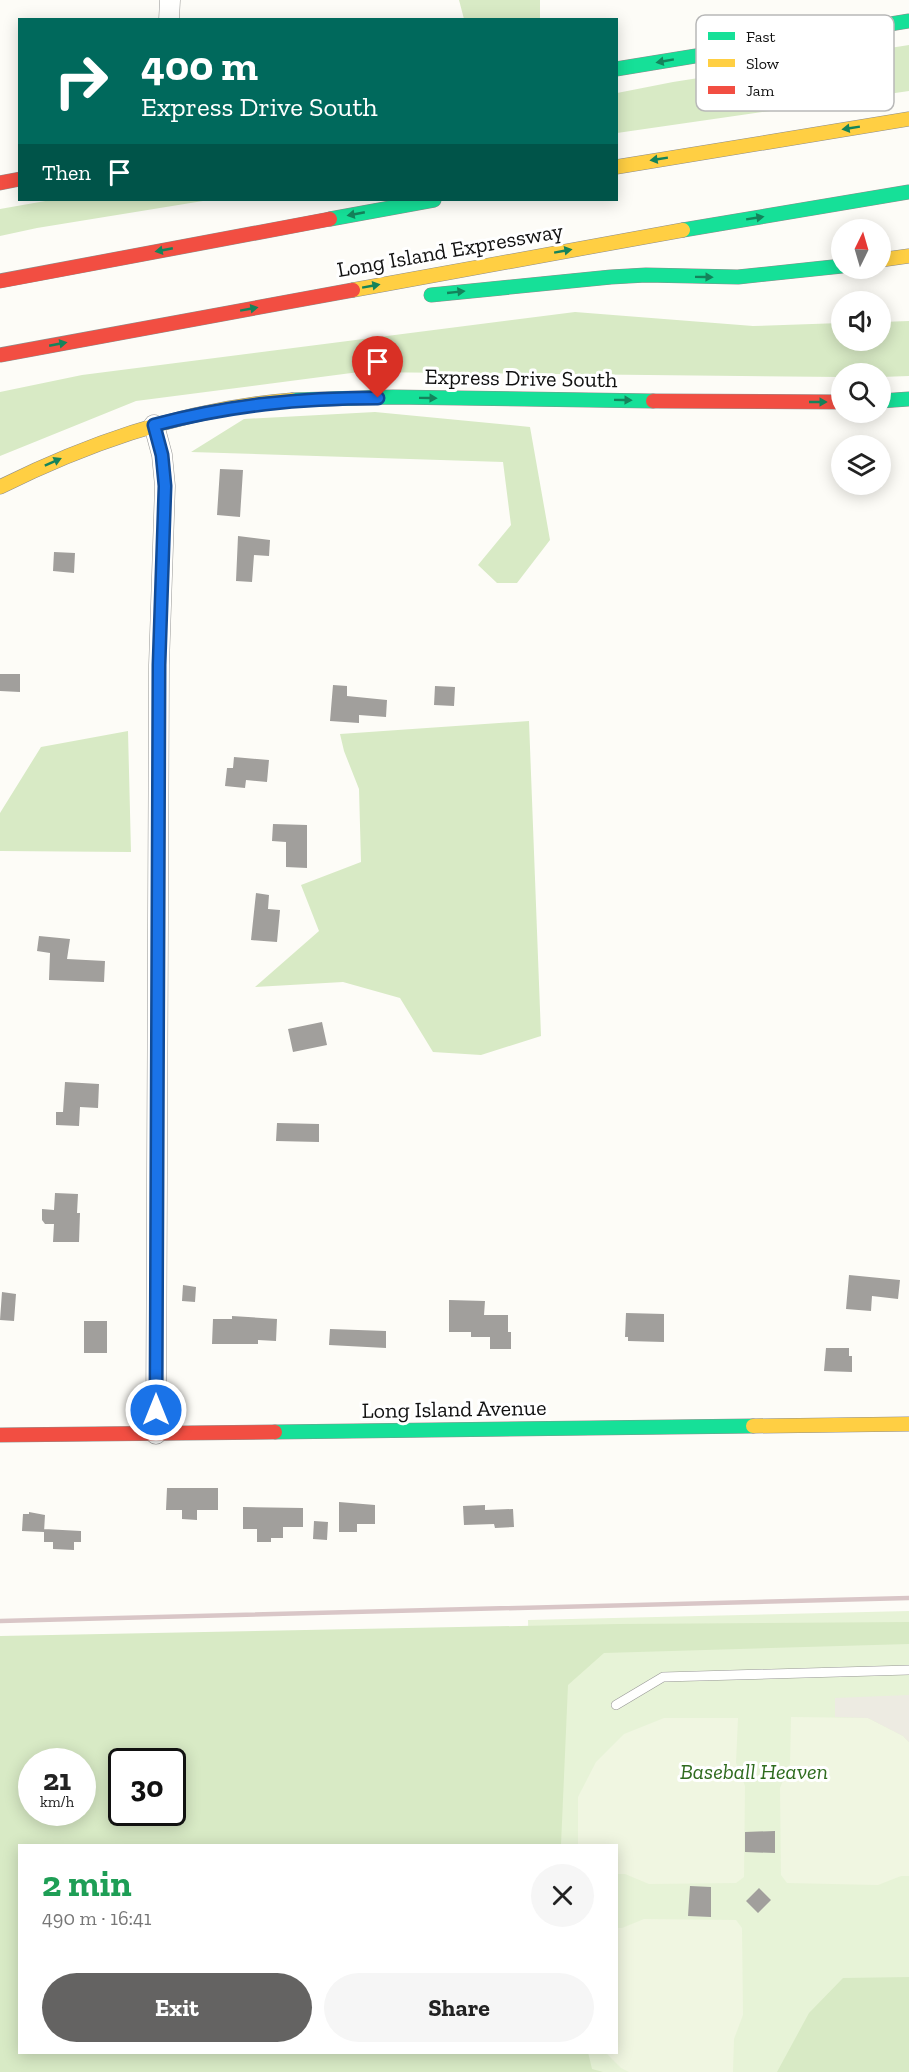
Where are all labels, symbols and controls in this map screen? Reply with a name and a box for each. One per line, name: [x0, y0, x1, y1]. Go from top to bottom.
legend: [696, 15, 894, 111]
text: Fast: [746, 27, 775, 46]
text: 400 m: [141, 40, 258, 91]
icon: right: [42, 42, 120, 120]
text: Slow: [746, 54, 780, 73]
one-way arrow: [655, 57, 674, 66]
text: Jam: [746, 81, 775, 100]
text: Express Drive South: [141, 91, 378, 123]
one-way arrow: [842, 123, 861, 132]
one-way arrow: [649, 155, 668, 164]
icon: arrive: [103, 156, 136, 189]
text: Then: [42, 159, 91, 186]
one-way arrow: [346, 210, 365, 219]
one-way arrow: [746, 213, 765, 222]
street label: Long Island Expressway: [335, 217, 566, 283]
north arrow: [831, 219, 891, 279]
map controls: [831, 219, 891, 495]
one-way arrow: [155, 246, 174, 255]
one-way arrow: [554, 246, 573, 255]
one-way arrow: [695, 272, 714, 282]
one-way arrow: [362, 281, 381, 290]
one-way arrow: [447, 288, 466, 297]
button: sound: [831, 291, 891, 351]
one-way arrow: [240, 304, 259, 313]
pin: [352, 336, 403, 398]
one-way arrow: [48, 340, 67, 349]
icon: arrive: [361, 345, 394, 378]
street label: Express Drive South: [424, 363, 618, 393]
button: search: [831, 363, 891, 423]
one-way arrow: [418, 393, 437, 403]
one-way arrow: [613, 395, 632, 405]
one-way arrow: [808, 397, 827, 407]
button: layers: [831, 435, 891, 495]
one-way arrow: [44, 457, 62, 467]
position arrow: [124, 1378, 188, 1442]
street label: Long Island Avenue: [361, 1394, 547, 1424]
speed limit sign: 30: [108, 1748, 186, 1826]
park label: Baseball Heaven: [680, 1758, 828, 1785]
text: 21: [43, 1762, 71, 1798]
text: km/h: [40, 1793, 74, 1811]
text: 2 min: [42, 1862, 132, 1905]
button: close: [531, 1864, 594, 1927]
text: 490 m · 16:41: [42, 1906, 151, 1930]
button: Exit: [42, 1973, 312, 2042]
button: Share: [324, 1973, 594, 2042]

